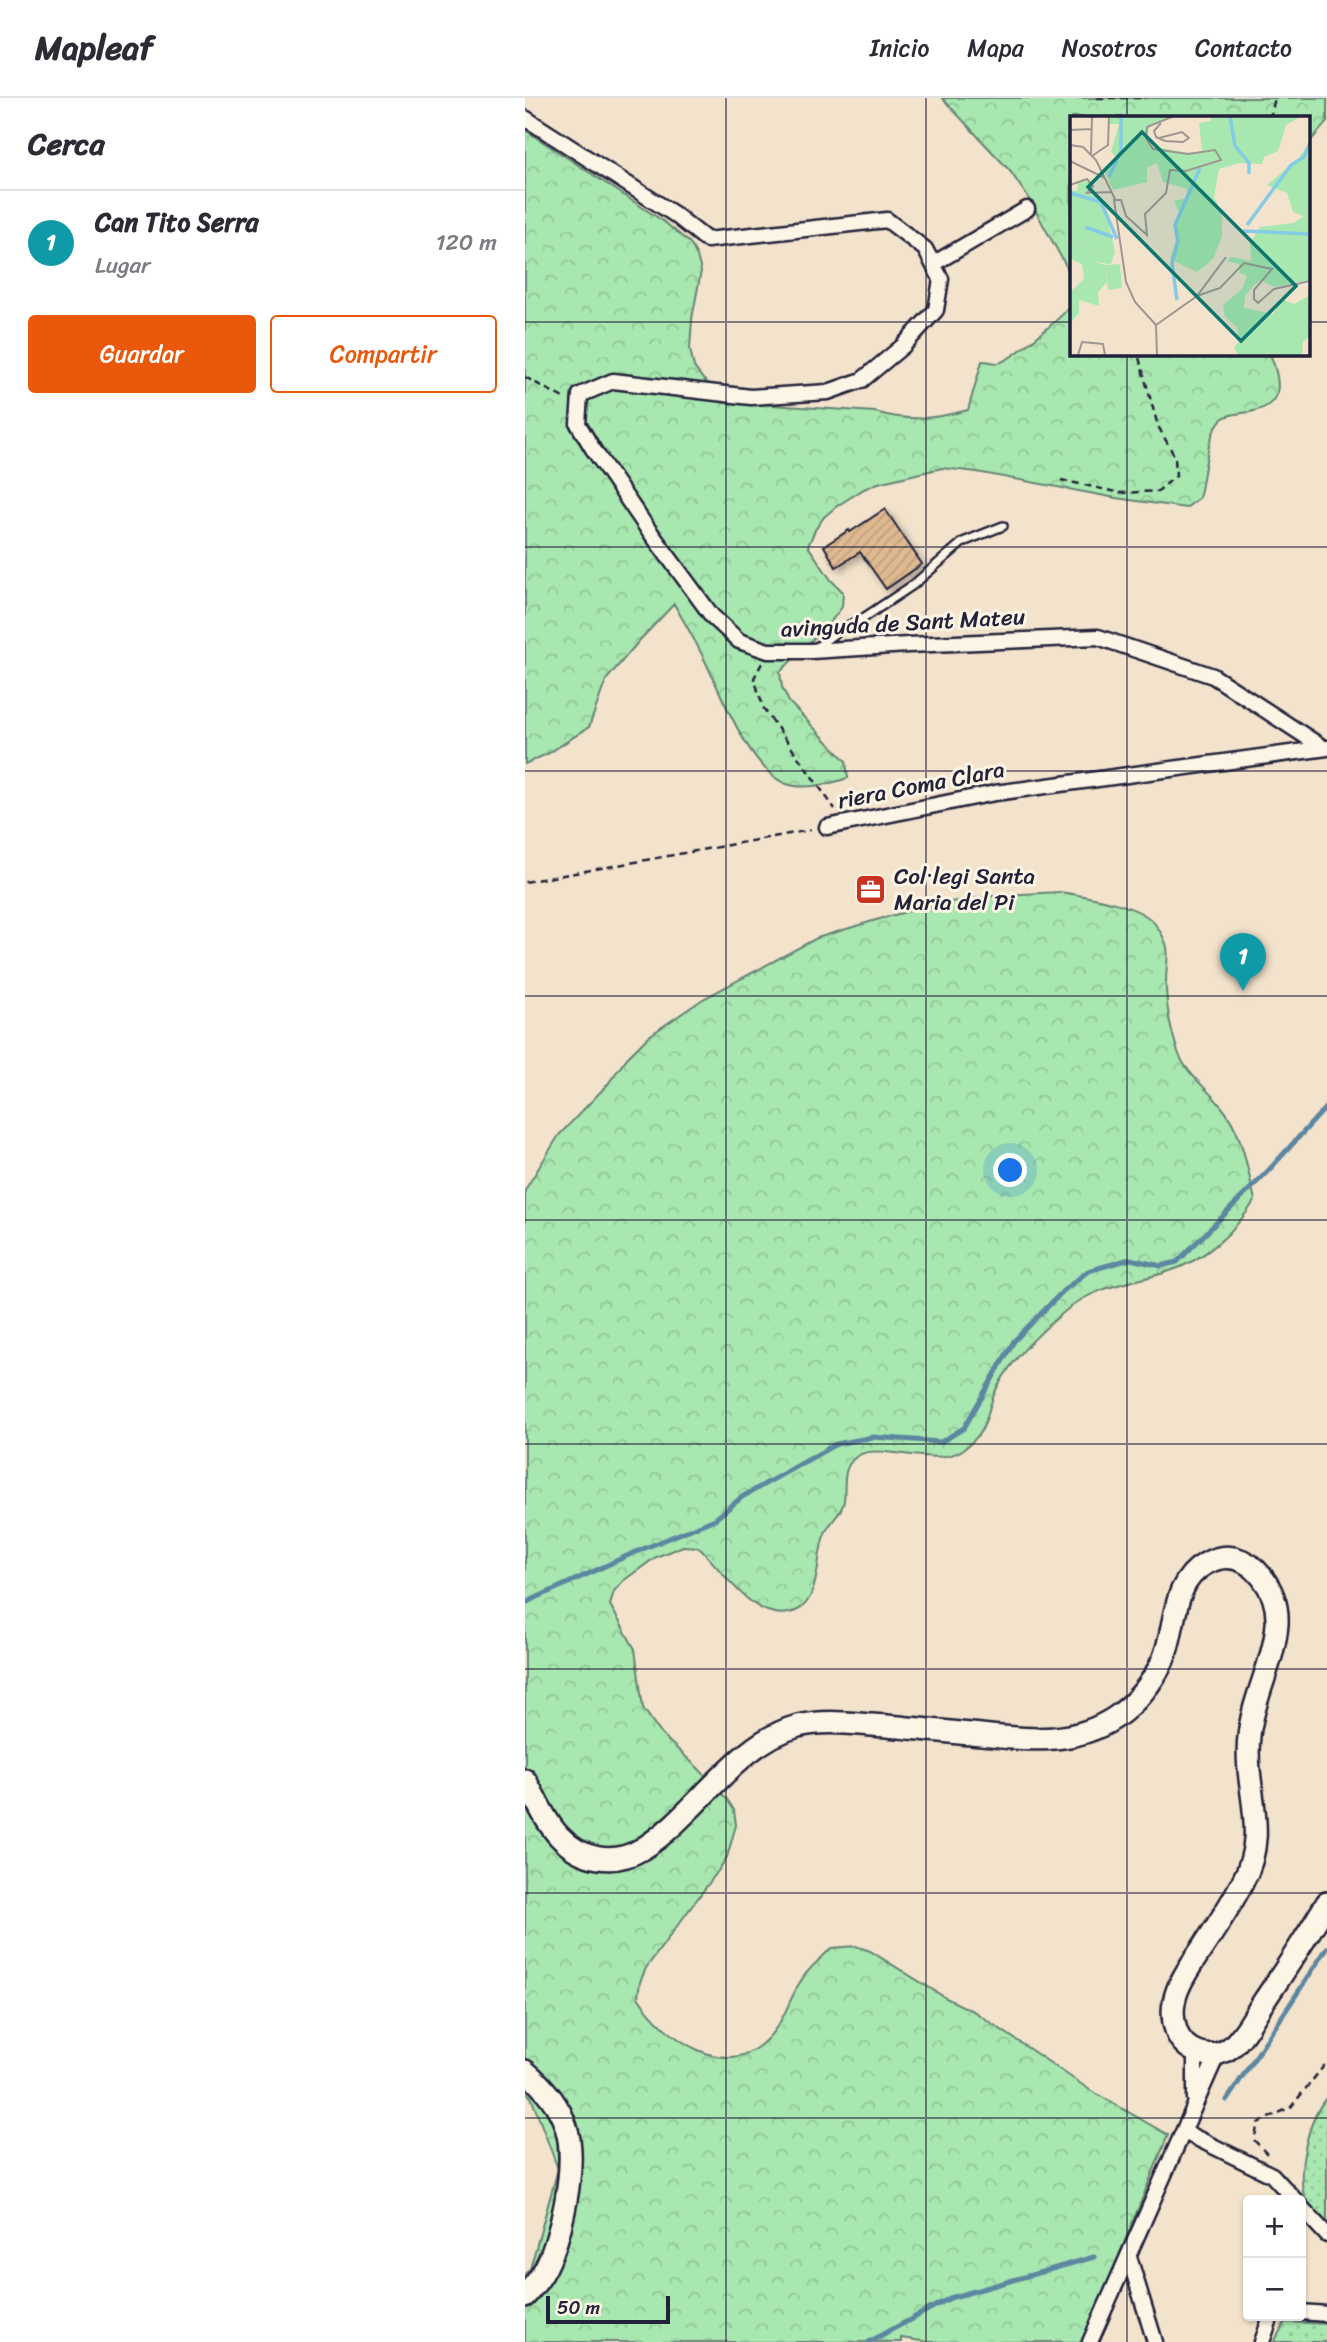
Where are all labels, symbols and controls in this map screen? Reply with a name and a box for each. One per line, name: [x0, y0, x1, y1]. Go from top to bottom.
text: Mapleaf: [35, 19, 153, 77]
text: Inicio: [870, 27, 929, 69]
text: Mapa: [967, 27, 1024, 69]
text: Nosotros: [1062, 27, 1157, 69]
text: Contacto: [1195, 27, 1292, 69]
inset map: [1070, 116, 1310, 355]
text: Cerca: [28, 117, 104, 171]
text: Can Tito Serra: [95, 199, 259, 245]
text: 1: [46, 222, 56, 263]
text: 120 m: [436, 222, 497, 263]
text: Lugar: [95, 245, 151, 286]
button: Guardar: [28, 315, 256, 393]
button: Compartir: [270, 315, 497, 393]
street label: avinguda de Sant Mateu: [780, 596, 1026, 650]
street label: riera Coma Clara: [834, 749, 1008, 821]
place label: Col·legi Santa Maria del Pi: [894, 856, 1035, 923]
office icon: Col·legi Santa Maria del Pi: [854, 872, 888, 906]
pin: 1: [1220, 933, 1266, 991]
your location: [993, 1153, 1027, 1187]
map controls: [1243, 2195, 1306, 2321]
button: +: [1243, 2195, 1306, 2258]
button: −: [1243, 2258, 1306, 2321]
text: 50 m: [557, 2291, 600, 2324]
scale bar: [546, 2293, 670, 2325]

